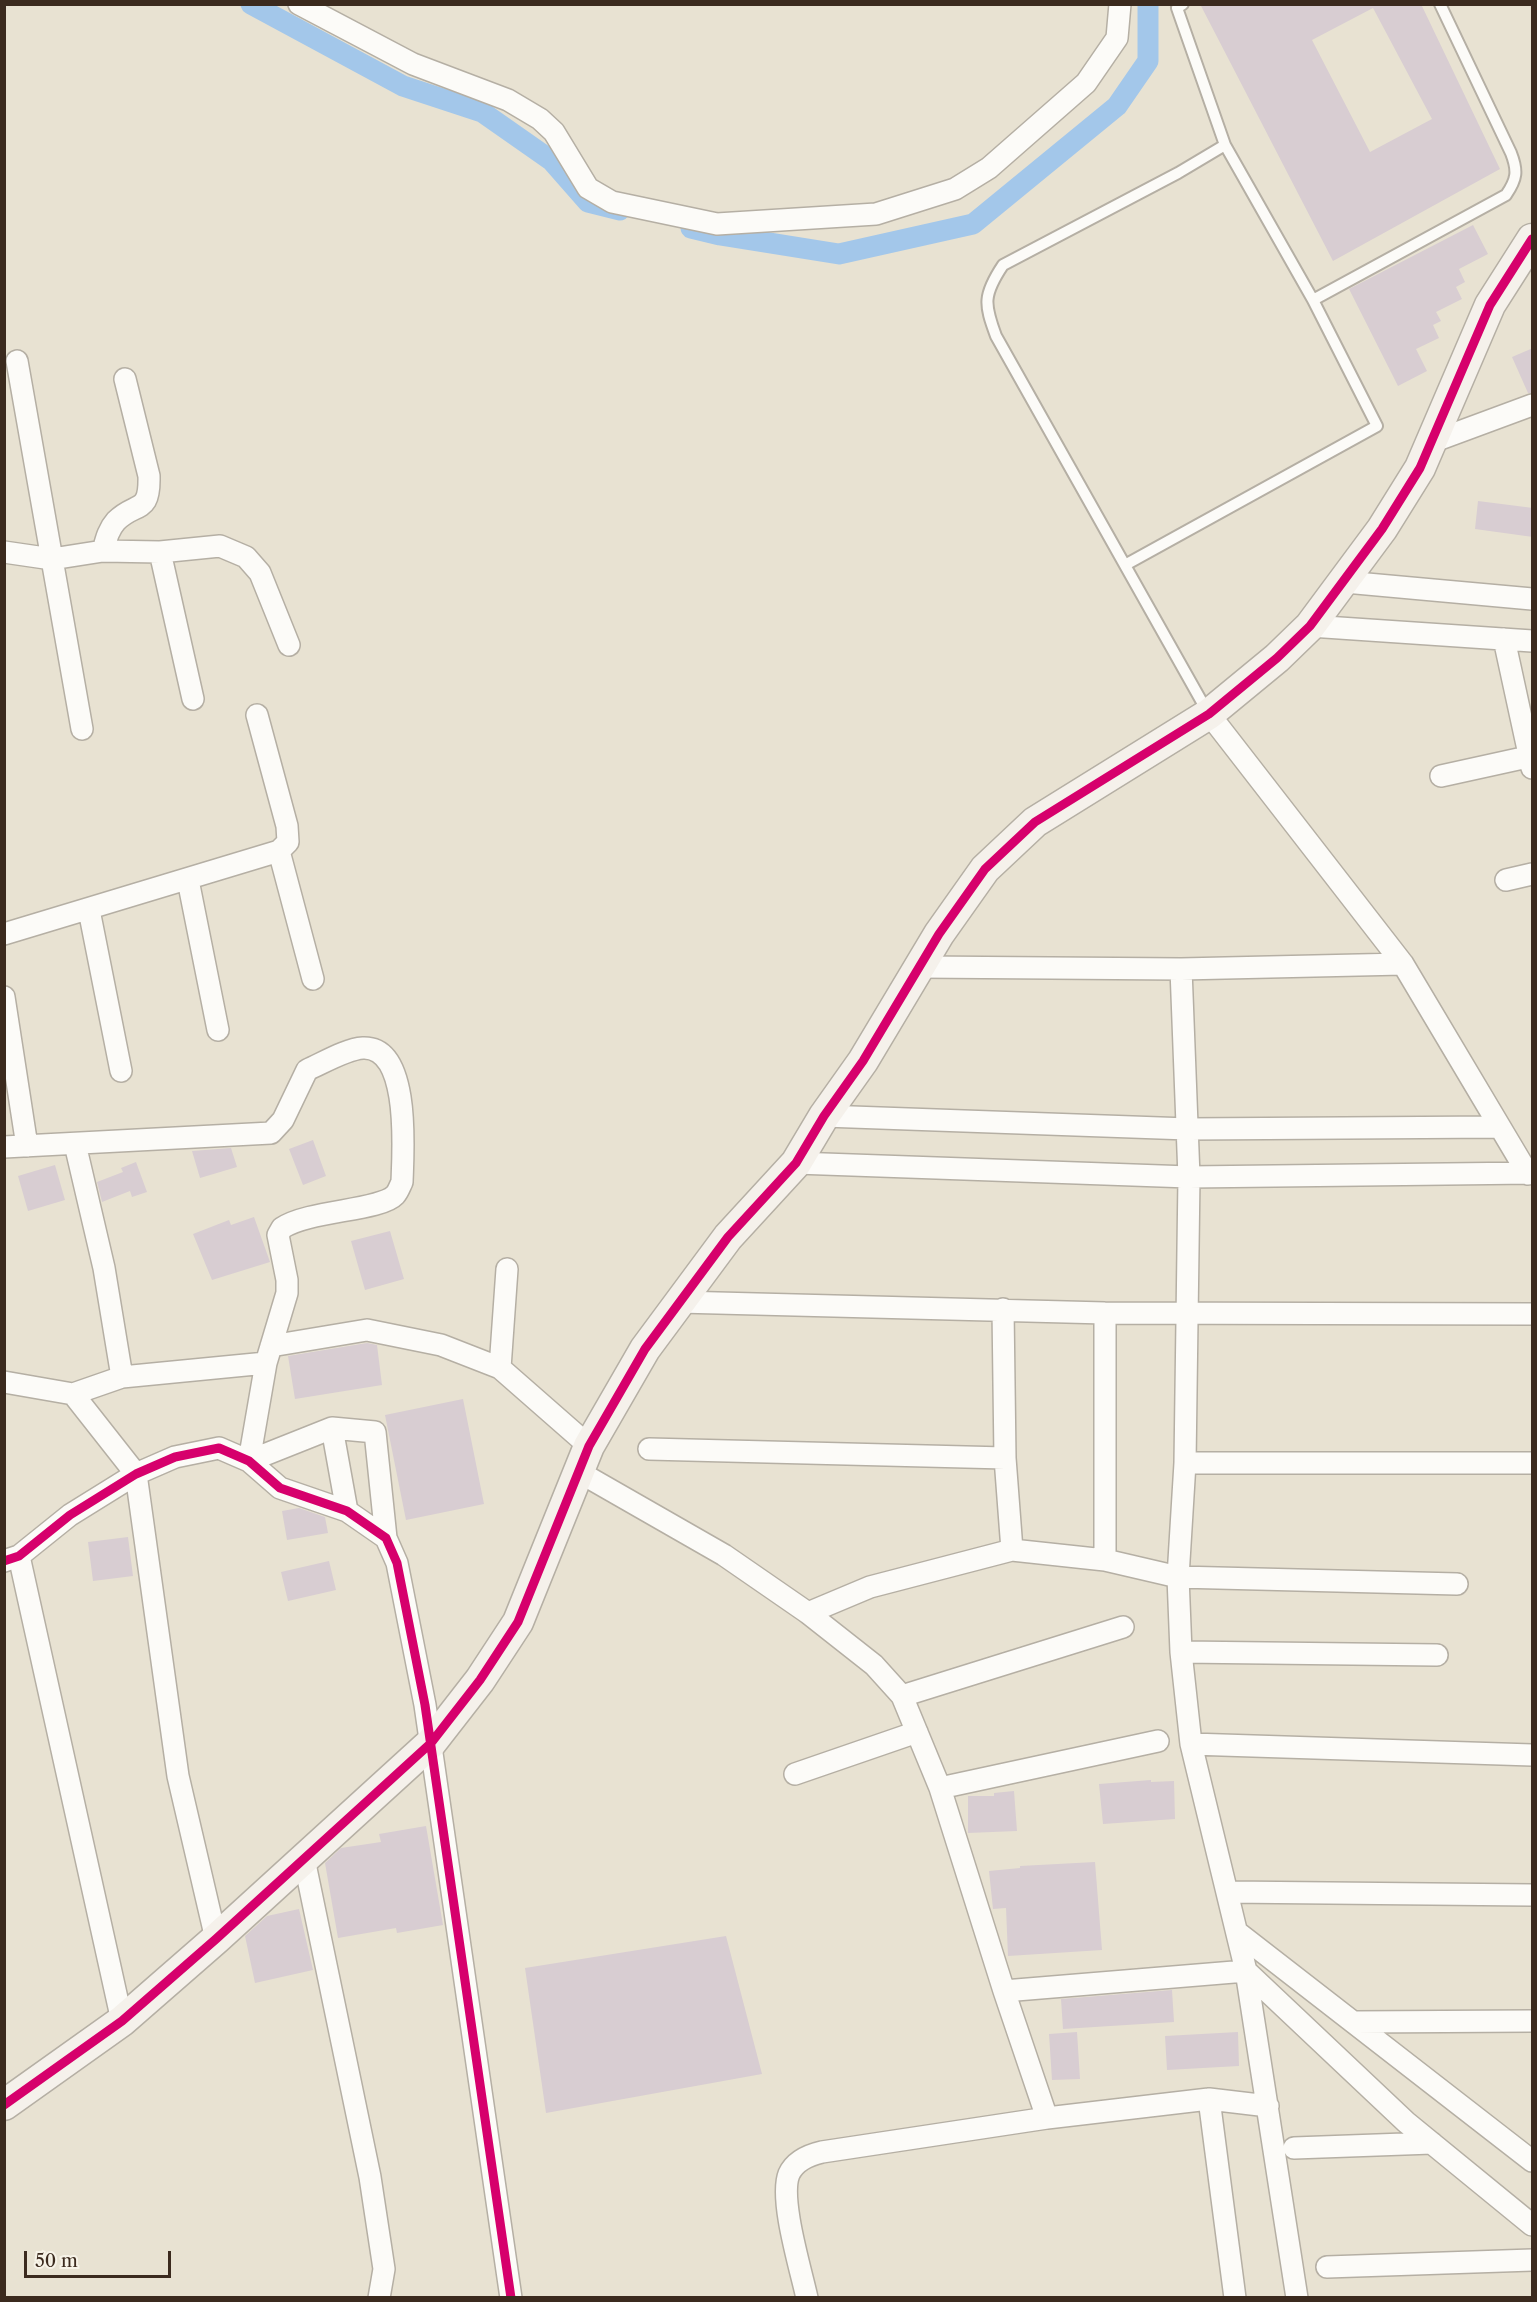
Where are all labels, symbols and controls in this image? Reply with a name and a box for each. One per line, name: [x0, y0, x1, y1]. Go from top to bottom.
scale bar: [27, 2239, 174, 2277]
text: 50 m: [35, 2250, 78, 2272]

